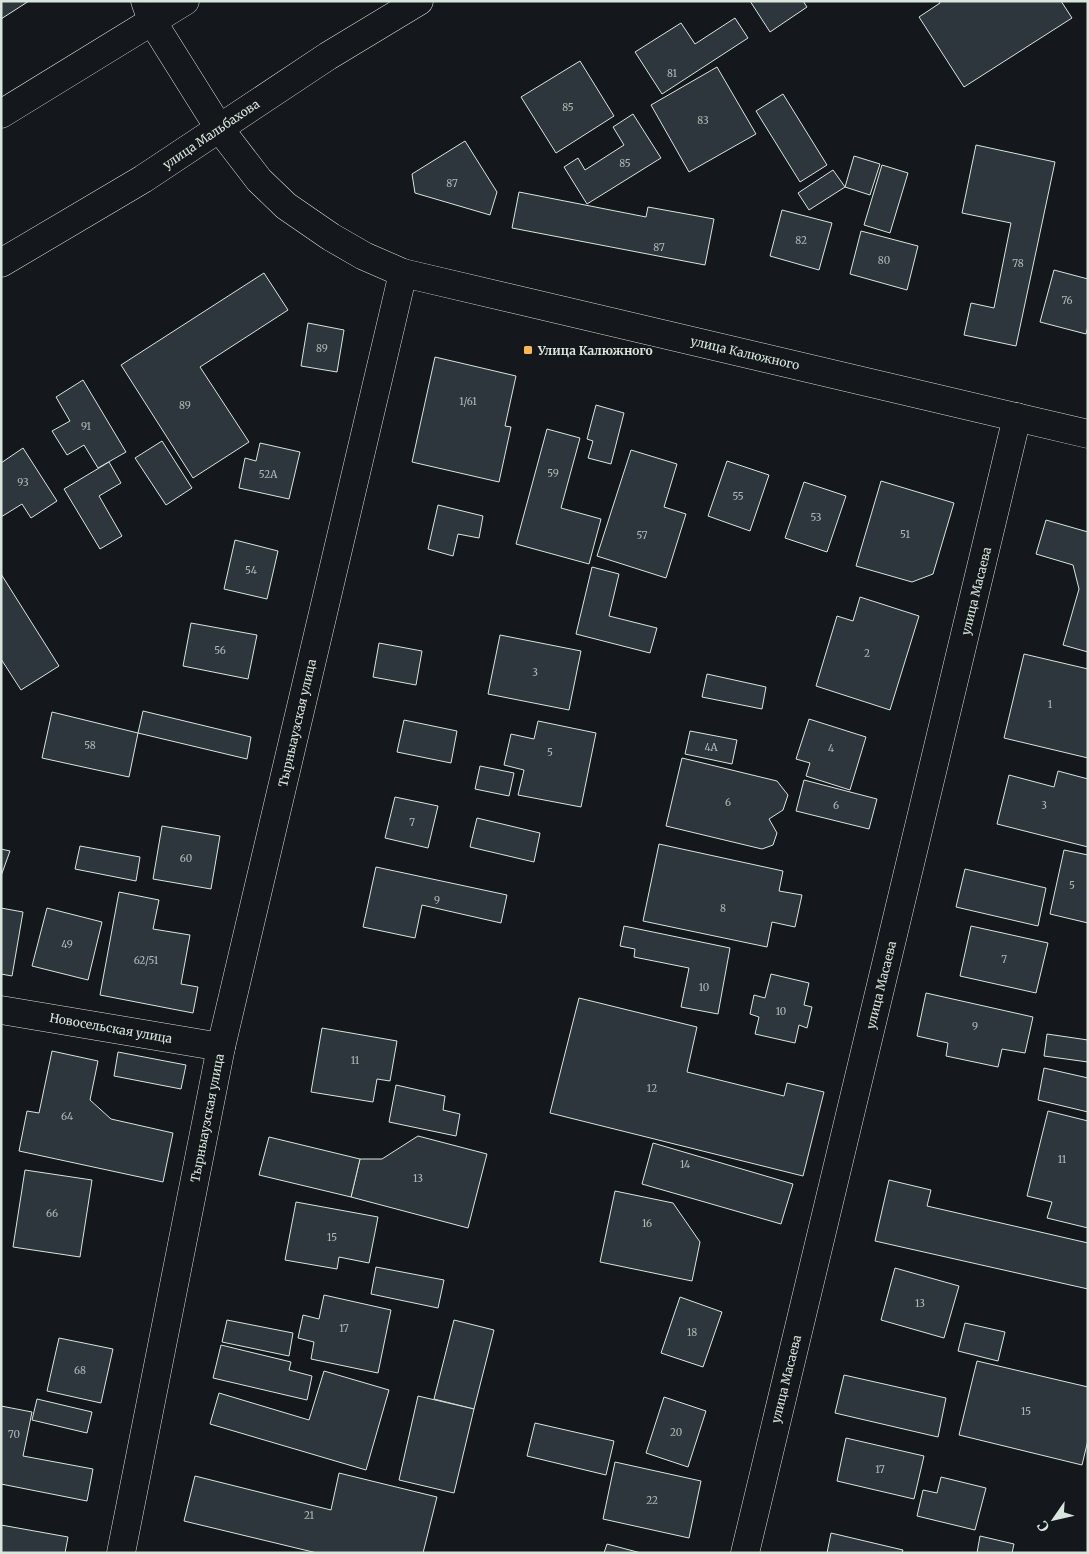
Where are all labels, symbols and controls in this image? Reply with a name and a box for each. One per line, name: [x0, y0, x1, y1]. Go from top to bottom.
house number: 81: [667, 67, 678, 80]
street label: улица Мальбахова: [160, 96, 263, 172]
house number: 85: [562, 101, 574, 114]
house number: 83: [697, 114, 709, 127]
house number: 85: [619, 157, 631, 170]
house number: 87: [446, 177, 458, 190]
house number: 82: [795, 234, 807, 247]
house number: 87: [653, 241, 665, 254]
house number: 80: [878, 254, 890, 267]
house number: 78: [1012, 257, 1024, 270]
house number: 76: [1061, 294, 1073, 307]
street label: улица Калюжного: [689, 333, 801, 373]
house number: 89: [316, 342, 328, 355]
place label: Улица Калюжного: [537, 343, 653, 358]
marker: Улица Калюжного: [522, 344, 534, 356]
house number: 1/61: [459, 395, 477, 408]
house number: 89: [179, 399, 191, 412]
house number: 91: [81, 420, 92, 433]
house number: 59: [547, 467, 559, 480]
house number: 52А: [259, 468, 278, 481]
house number: 93: [17, 476, 29, 489]
house number: 55: [732, 490, 744, 503]
house number: 53: [810, 511, 822, 524]
house number: 51: [900, 528, 910, 541]
house number: 57: [636, 529, 648, 542]
street label: улица Масаева: [958, 545, 994, 637]
house number: 54: [245, 564, 257, 577]
house number: 56: [214, 644, 226, 657]
house number: 2: [864, 647, 870, 660]
street label: Тырныаузская улица: [275, 657, 319, 788]
house number: 3: [532, 666, 538, 679]
house number: 1: [1048, 698, 1053, 711]
house number: 58: [84, 739, 96, 752]
house number: 4А: [704, 741, 718, 754]
house number: 4: [828, 742, 834, 755]
house number: 5: [547, 746, 553, 759]
house number: 6: [725, 796, 731, 809]
house number: 6: [833, 799, 839, 812]
house number: 3: [1041, 799, 1047, 812]
house number: 7: [409, 816, 415, 829]
house number: 60: [180, 852, 192, 865]
house number: 5: [1069, 879, 1075, 892]
house number: 9: [434, 894, 440, 907]
house number: 8: [720, 902, 726, 915]
house number: 49: [61, 938, 73, 951]
street label: улица Масаева: [863, 939, 899, 1031]
house number: 7: [1001, 953, 1007, 966]
house number: 62/51: [134, 954, 159, 967]
house number: 10: [699, 981, 709, 994]
house number: 10: [776, 1005, 786, 1018]
street label: Новосельская улица: [49, 1010, 174, 1046]
house number: 9: [972, 1020, 978, 1033]
street label: Тырныаузская улица: [187, 1052, 227, 1184]
house number: 11: [351, 1054, 360, 1067]
house number: 12: [647, 1082, 657, 1095]
house number: 64: [61, 1110, 73, 1123]
house number: 11: [1058, 1153, 1067, 1166]
house number: 14: [680, 1158, 690, 1171]
house number: 13: [413, 1172, 423, 1185]
house number: 66: [46, 1207, 58, 1220]
house number: 16: [642, 1217, 652, 1230]
house number: 15: [327, 1231, 337, 1244]
house number: 13: [915, 1297, 925, 1310]
house number: 17: [339, 1322, 349, 1335]
house number: 18: [687, 1326, 697, 1339]
street label: улица Масаева: [768, 1333, 804, 1425]
house number: 68: [74, 1364, 86, 1377]
house number: 15: [1021, 1405, 1031, 1418]
house number: 20: [670, 1426, 682, 1439]
house number: 70: [8, 1428, 20, 1441]
house number: 17: [875, 1463, 885, 1476]
house number: 22: [646, 1494, 658, 1507]
north arrow: [1029, 1494, 1079, 1544]
house number: 21: [304, 1509, 315, 1522]
text: С: [1033, 1517, 1053, 1535]

